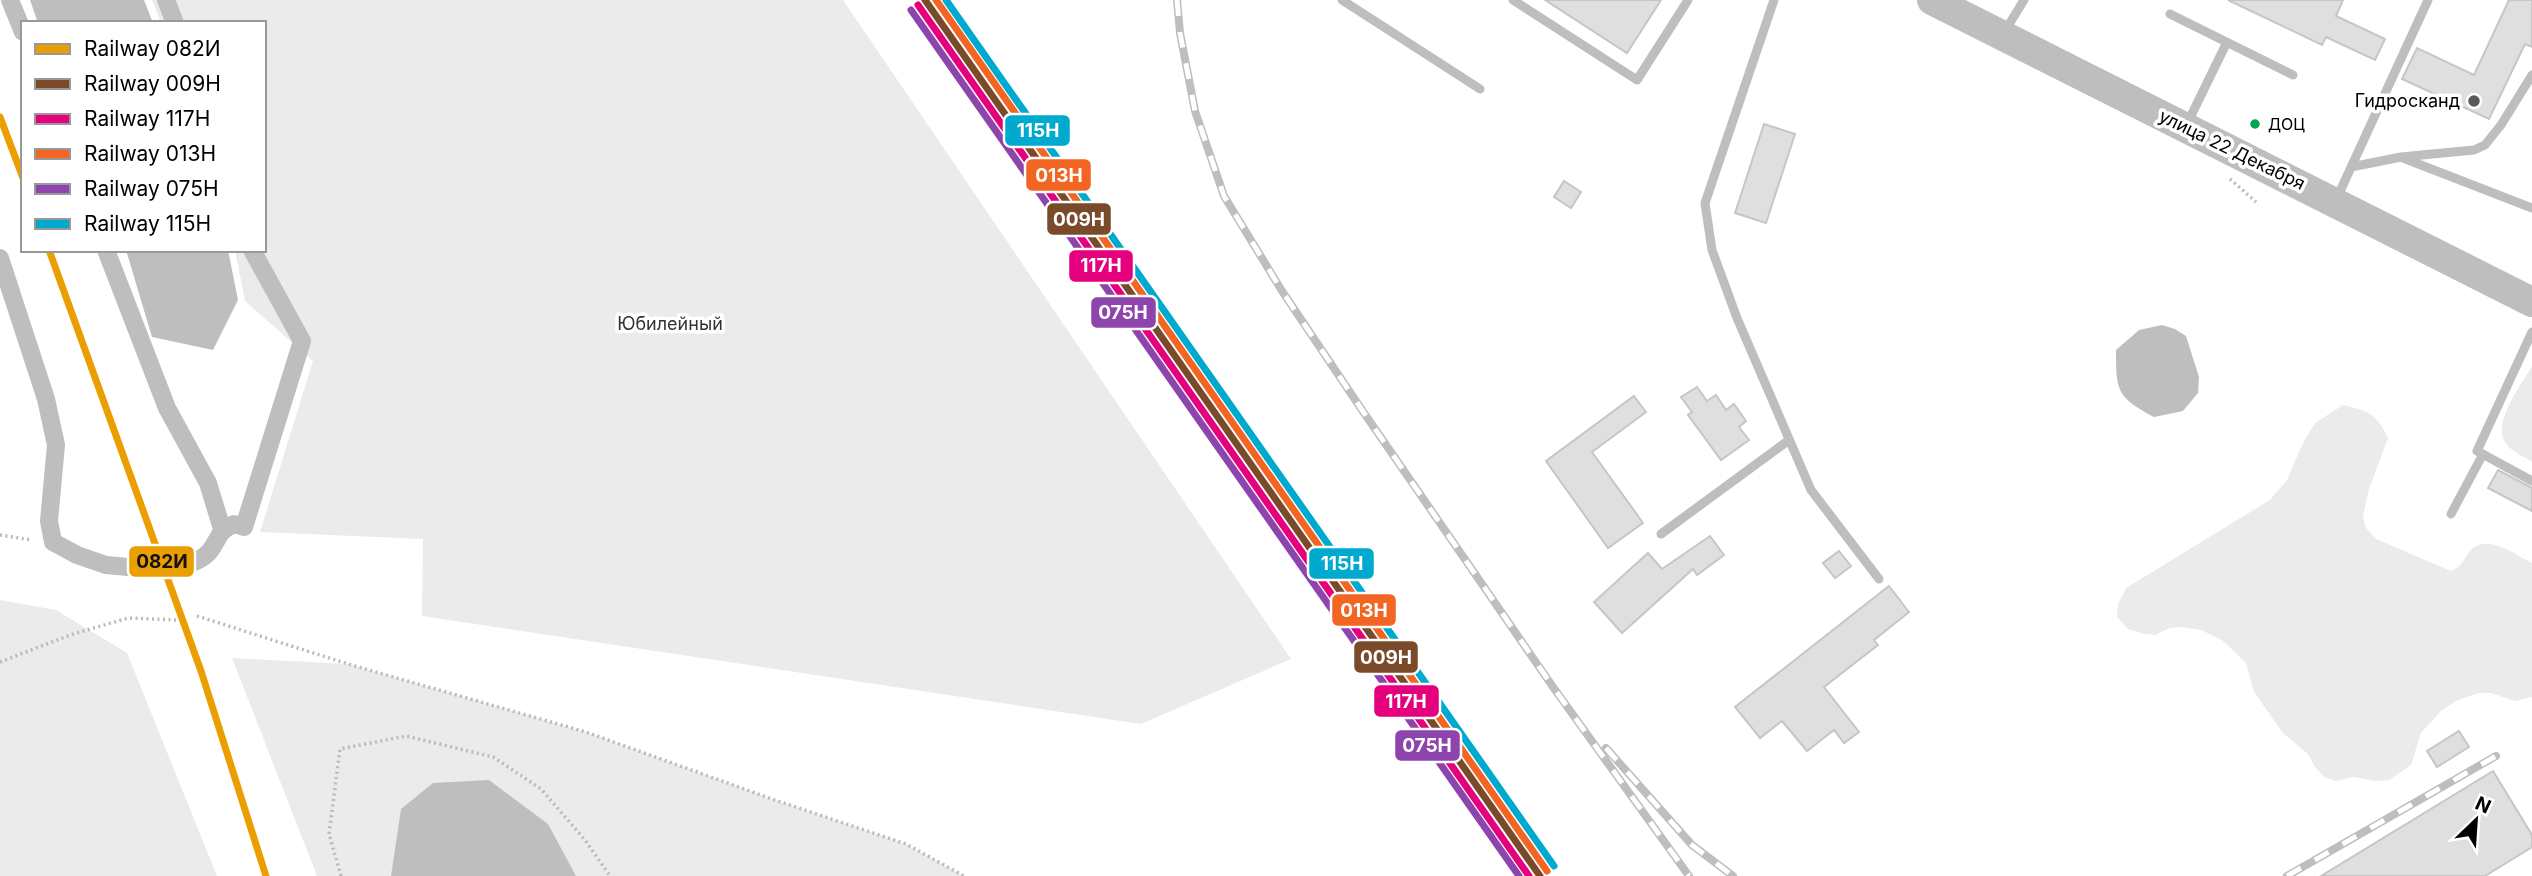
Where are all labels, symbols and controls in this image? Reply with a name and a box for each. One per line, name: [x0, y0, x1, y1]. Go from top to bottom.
legend: [21, 21, 266, 252]
text: Railway 082И: [84, 36, 221, 61]
text: Railway 009Н: [84, 71, 221, 96]
place label: Гидросканд: [2355, 90, 2460, 111]
marker: Гидросканд: [2466, 93, 2482, 109]
street label: улица 22 Декабря: [2156, 105, 2309, 194]
text: Railway 117Н: [84, 106, 210, 131]
line badge: 115Н: [1004, 114, 1071, 147]
place label: ДОЦ: [2268, 114, 2305, 134]
marker: ДОЦ: [2248, 117, 2262, 131]
text: 115Н: [1017, 119, 1059, 142]
text: Railway 013Н: [84, 141, 216, 166]
line badge: 013Н: [1025, 158, 1092, 192]
text: 013Н: [1035, 164, 1083, 187]
text: Railway 075Н: [84, 176, 219, 201]
line badge: 009Н: [1046, 202, 1112, 236]
text: 009Н: [1053, 208, 1105, 231]
text: Railway 115Н: [84, 211, 211, 236]
line badge: 117Н: [1068, 249, 1134, 283]
text: 117Н: [1080, 254, 1122, 277]
line badge: 075Н: [1090, 296, 1157, 329]
text: 075Н: [1098, 301, 1148, 324]
park label: Юбилейный: [617, 313, 723, 334]
line badge: 082И: [128, 545, 195, 578]
line badge: 115Н: [1308, 547, 1375, 580]
text: 082И: [136, 550, 188, 573]
text: 115Н: [1321, 552, 1363, 575]
line badge: 013Н: [1331, 593, 1397, 627]
text: 013Н: [1340, 599, 1388, 622]
line badge: 009Н: [1353, 640, 1419, 674]
text: 009Н: [1360, 646, 1412, 669]
line badge: 117Н: [1373, 684, 1440, 718]
text: 117Н: [1385, 690, 1427, 713]
line badge: 075Н: [1394, 729, 1461, 762]
text: 075Н: [1402, 734, 1452, 757]
north arrow: [2441, 785, 2511, 855]
text: N: [2472, 792, 2494, 819]

